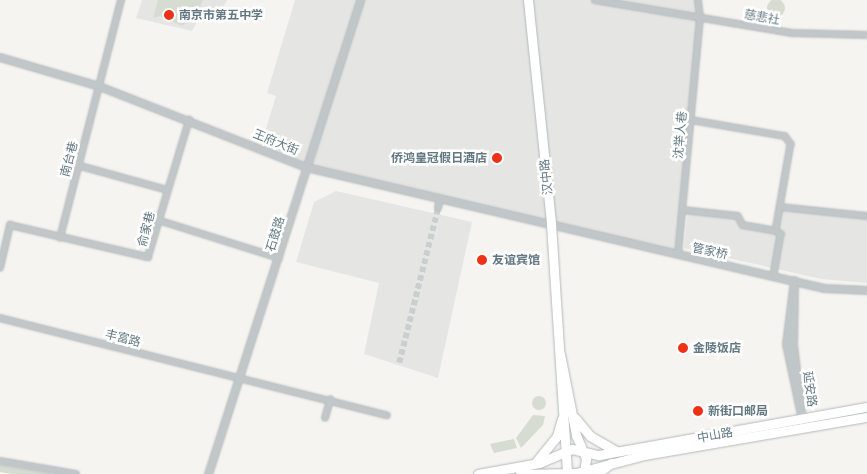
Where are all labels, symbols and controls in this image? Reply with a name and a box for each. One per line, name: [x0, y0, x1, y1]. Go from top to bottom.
street label: 慈悲社: [743, 7, 781, 27]
place label: 南京市第五中学: [179, 8, 263, 22]
marker: 南京市第五中学: [163, 9, 175, 21]
street label: 沈举人巷: [671, 110, 689, 160]
street label: 王府大街: [251, 126, 301, 158]
street label: 南台巷: [58, 140, 80, 178]
place label: 侨鸿皇冠假日酒店: [391, 151, 487, 165]
marker: 侨鸿皇冠假日酒店: [491, 152, 503, 164]
street label: 汉中路: [537, 158, 555, 196]
street label: 俞家巷: [134, 210, 158, 248]
street label: 石鼓路: [263, 215, 287, 253]
street label: 管家桥: [691, 240, 729, 262]
place label: 友谊宾馆: [492, 253, 540, 267]
marker: 友谊宾馆: [476, 254, 488, 266]
street label: 丰富路: [104, 327, 142, 349]
place label: 金陵饭店: [693, 341, 741, 355]
marker: 金陵饭店: [677, 342, 689, 354]
street label: 延安路: [800, 370, 820, 408]
place label: 新街口邮局: [708, 404, 768, 418]
marker: 新街口邮局: [692, 405, 704, 417]
street label: 中山路: [696, 425, 734, 445]

